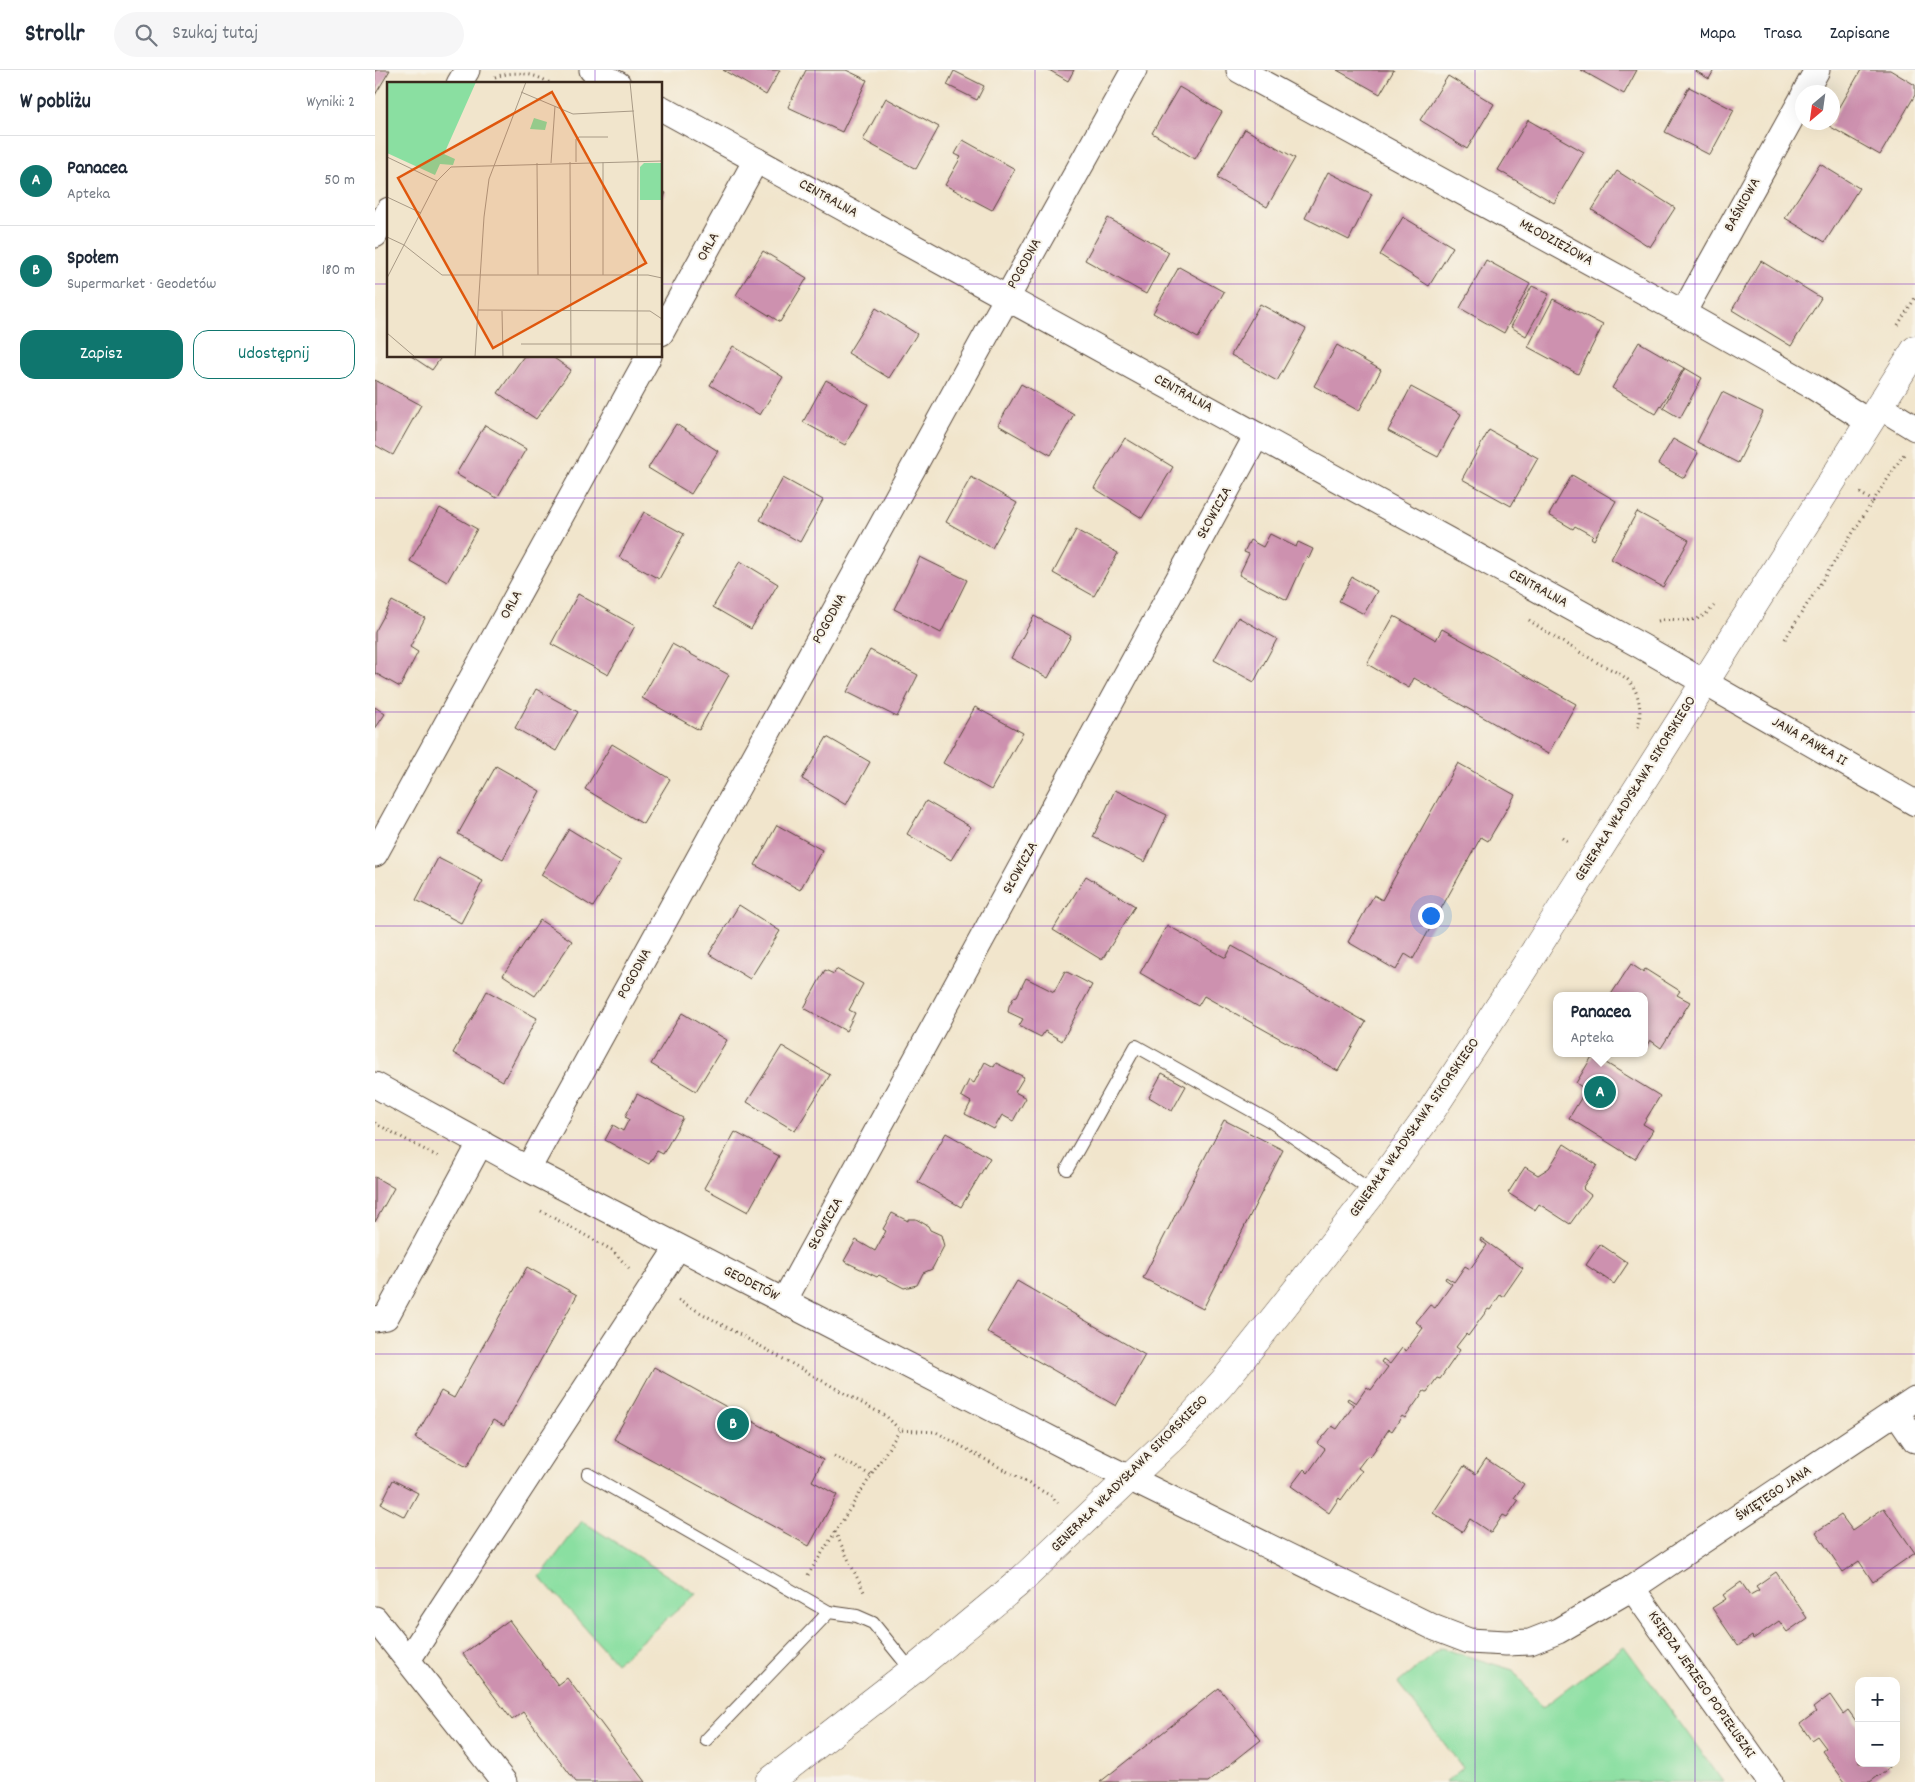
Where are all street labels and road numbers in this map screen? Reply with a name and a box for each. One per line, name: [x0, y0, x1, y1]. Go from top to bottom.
street label: CENTRALNA: [794, 174, 862, 224]
street label: BAŚNIOWA: [1719, 174, 1767, 236]
street label: MŁODZIEŻOWA: [1515, 214, 1597, 272]
street label: ORLA: [692, 228, 726, 266]
street label: POGODNA: [1002, 235, 1048, 293]
street label: CENTRALNA: [1149, 369, 1217, 419]
street label: SŁOWICZA: [1192, 483, 1238, 543]
street label: CENTRALNA: [1504, 564, 1572, 614]
street label: ORLA: [495, 586, 529, 624]
street label: POGODNA: [807, 590, 853, 648]
street label: GENERAŁA WŁADYSŁAWA SIKORSKIEGO: [1570, 692, 1702, 886]
street label: JANA PAWŁA II: [1767, 712, 1851, 773]
street label: SŁOWICZA: [998, 838, 1044, 898]
street label: POGODNA: [612, 945, 658, 1003]
street label: GENERAŁA WŁADYSŁAWA SIKORSKIEGO: [1344, 1034, 1486, 1222]
street label: SŁOWICZA: [803, 1194, 849, 1254]
street label: GEODETÓW: [719, 1261, 783, 1308]
street label: GENERAŁA WŁADYSŁAWA SIKORSKIEGO: [1046, 1390, 1214, 1558]
street label: ŚWIĘTEGO JANA: [1731, 1460, 1817, 1528]
street label: KSIĘDZA JERZEGO POPIEŁUSZKI: [1642, 1607, 1761, 1764]

